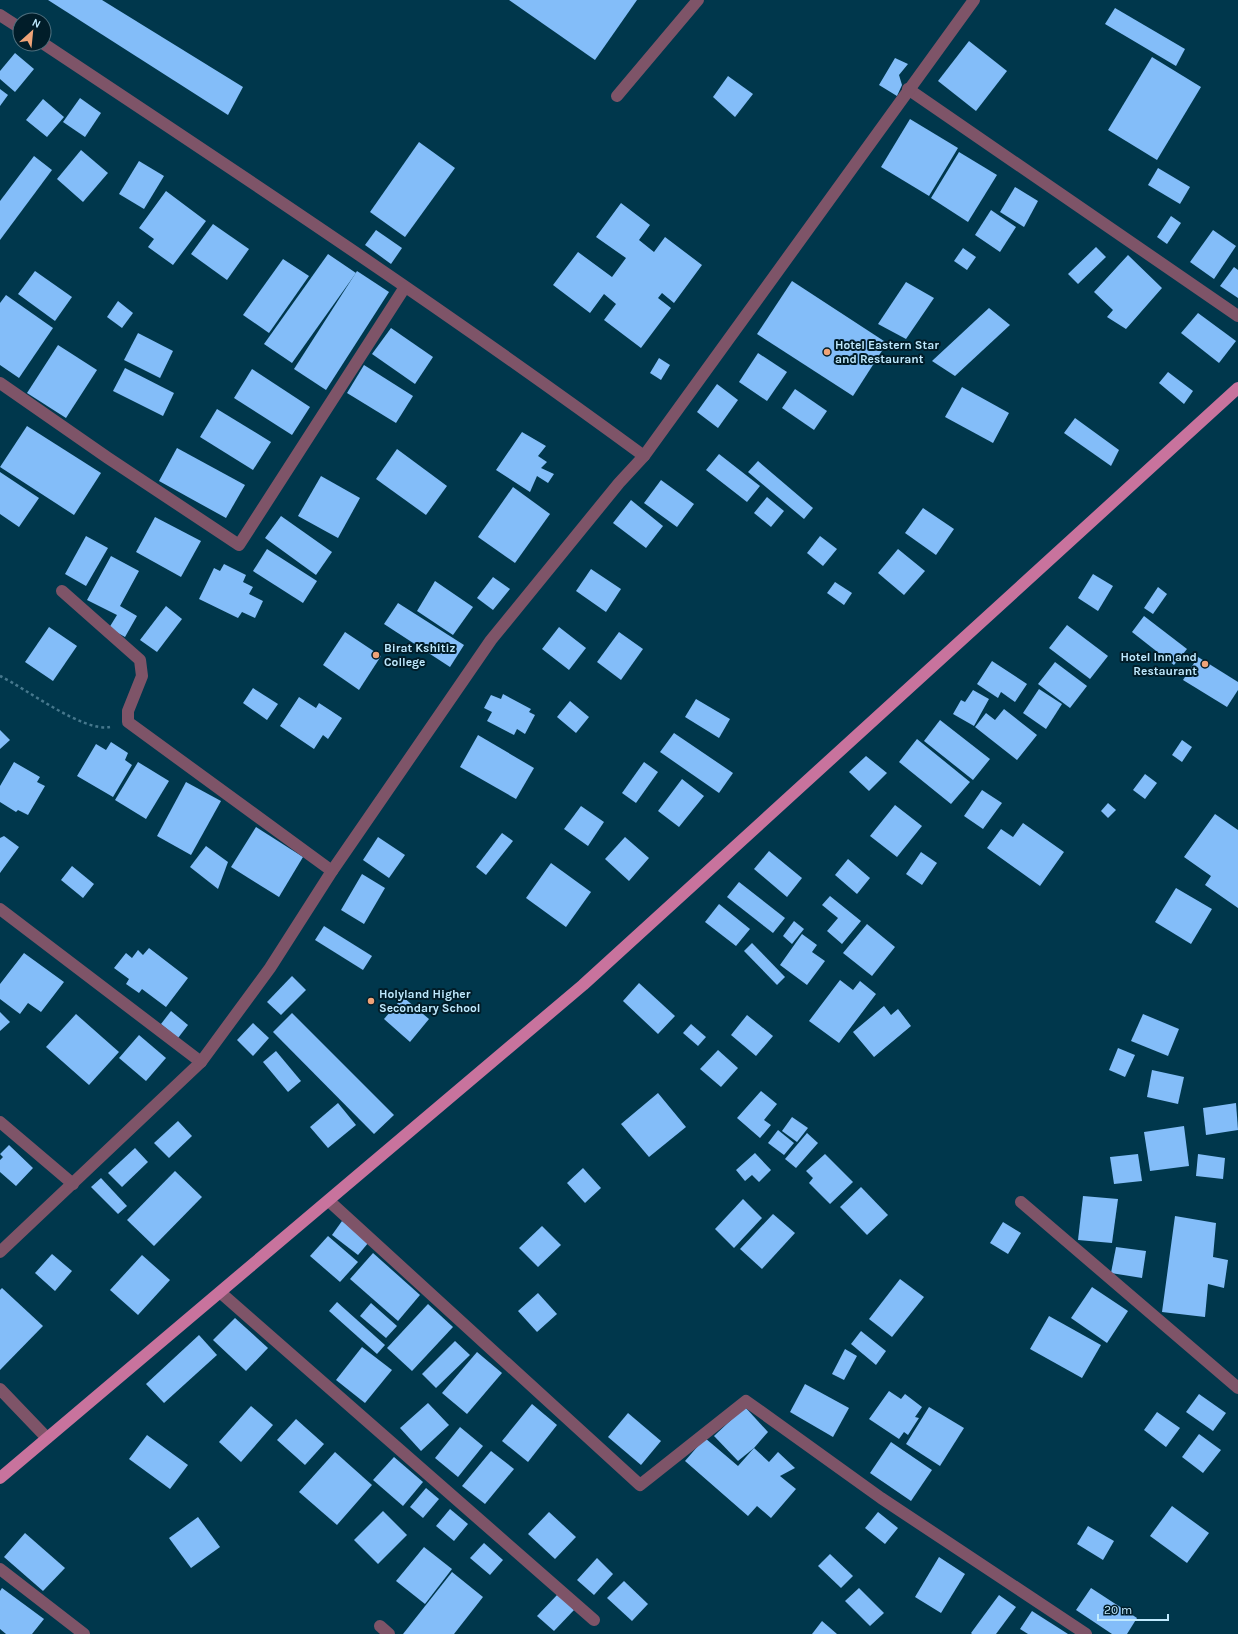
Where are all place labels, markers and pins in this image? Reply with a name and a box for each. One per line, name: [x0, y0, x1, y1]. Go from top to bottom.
place label: Hotel Eastern Star and Restaurant: [835, 338, 939, 366]
marker: Hotel Eastern Star and Restaurant: [822, 347, 832, 357]
place label: Birat Kshitiz College: [384, 641, 455, 669]
marker: Birat Kshitiz College: [371, 650, 381, 660]
place label: Hotel Inn and Restaurant: [1120, 650, 1197, 678]
marker: Hotel Inn and Restaurant: [1200, 659, 1210, 669]
place label: Holyland Higher Secondary School: [379, 987, 481, 1015]
marker: Holyland Higher Secondary School: [366, 996, 376, 1006]

